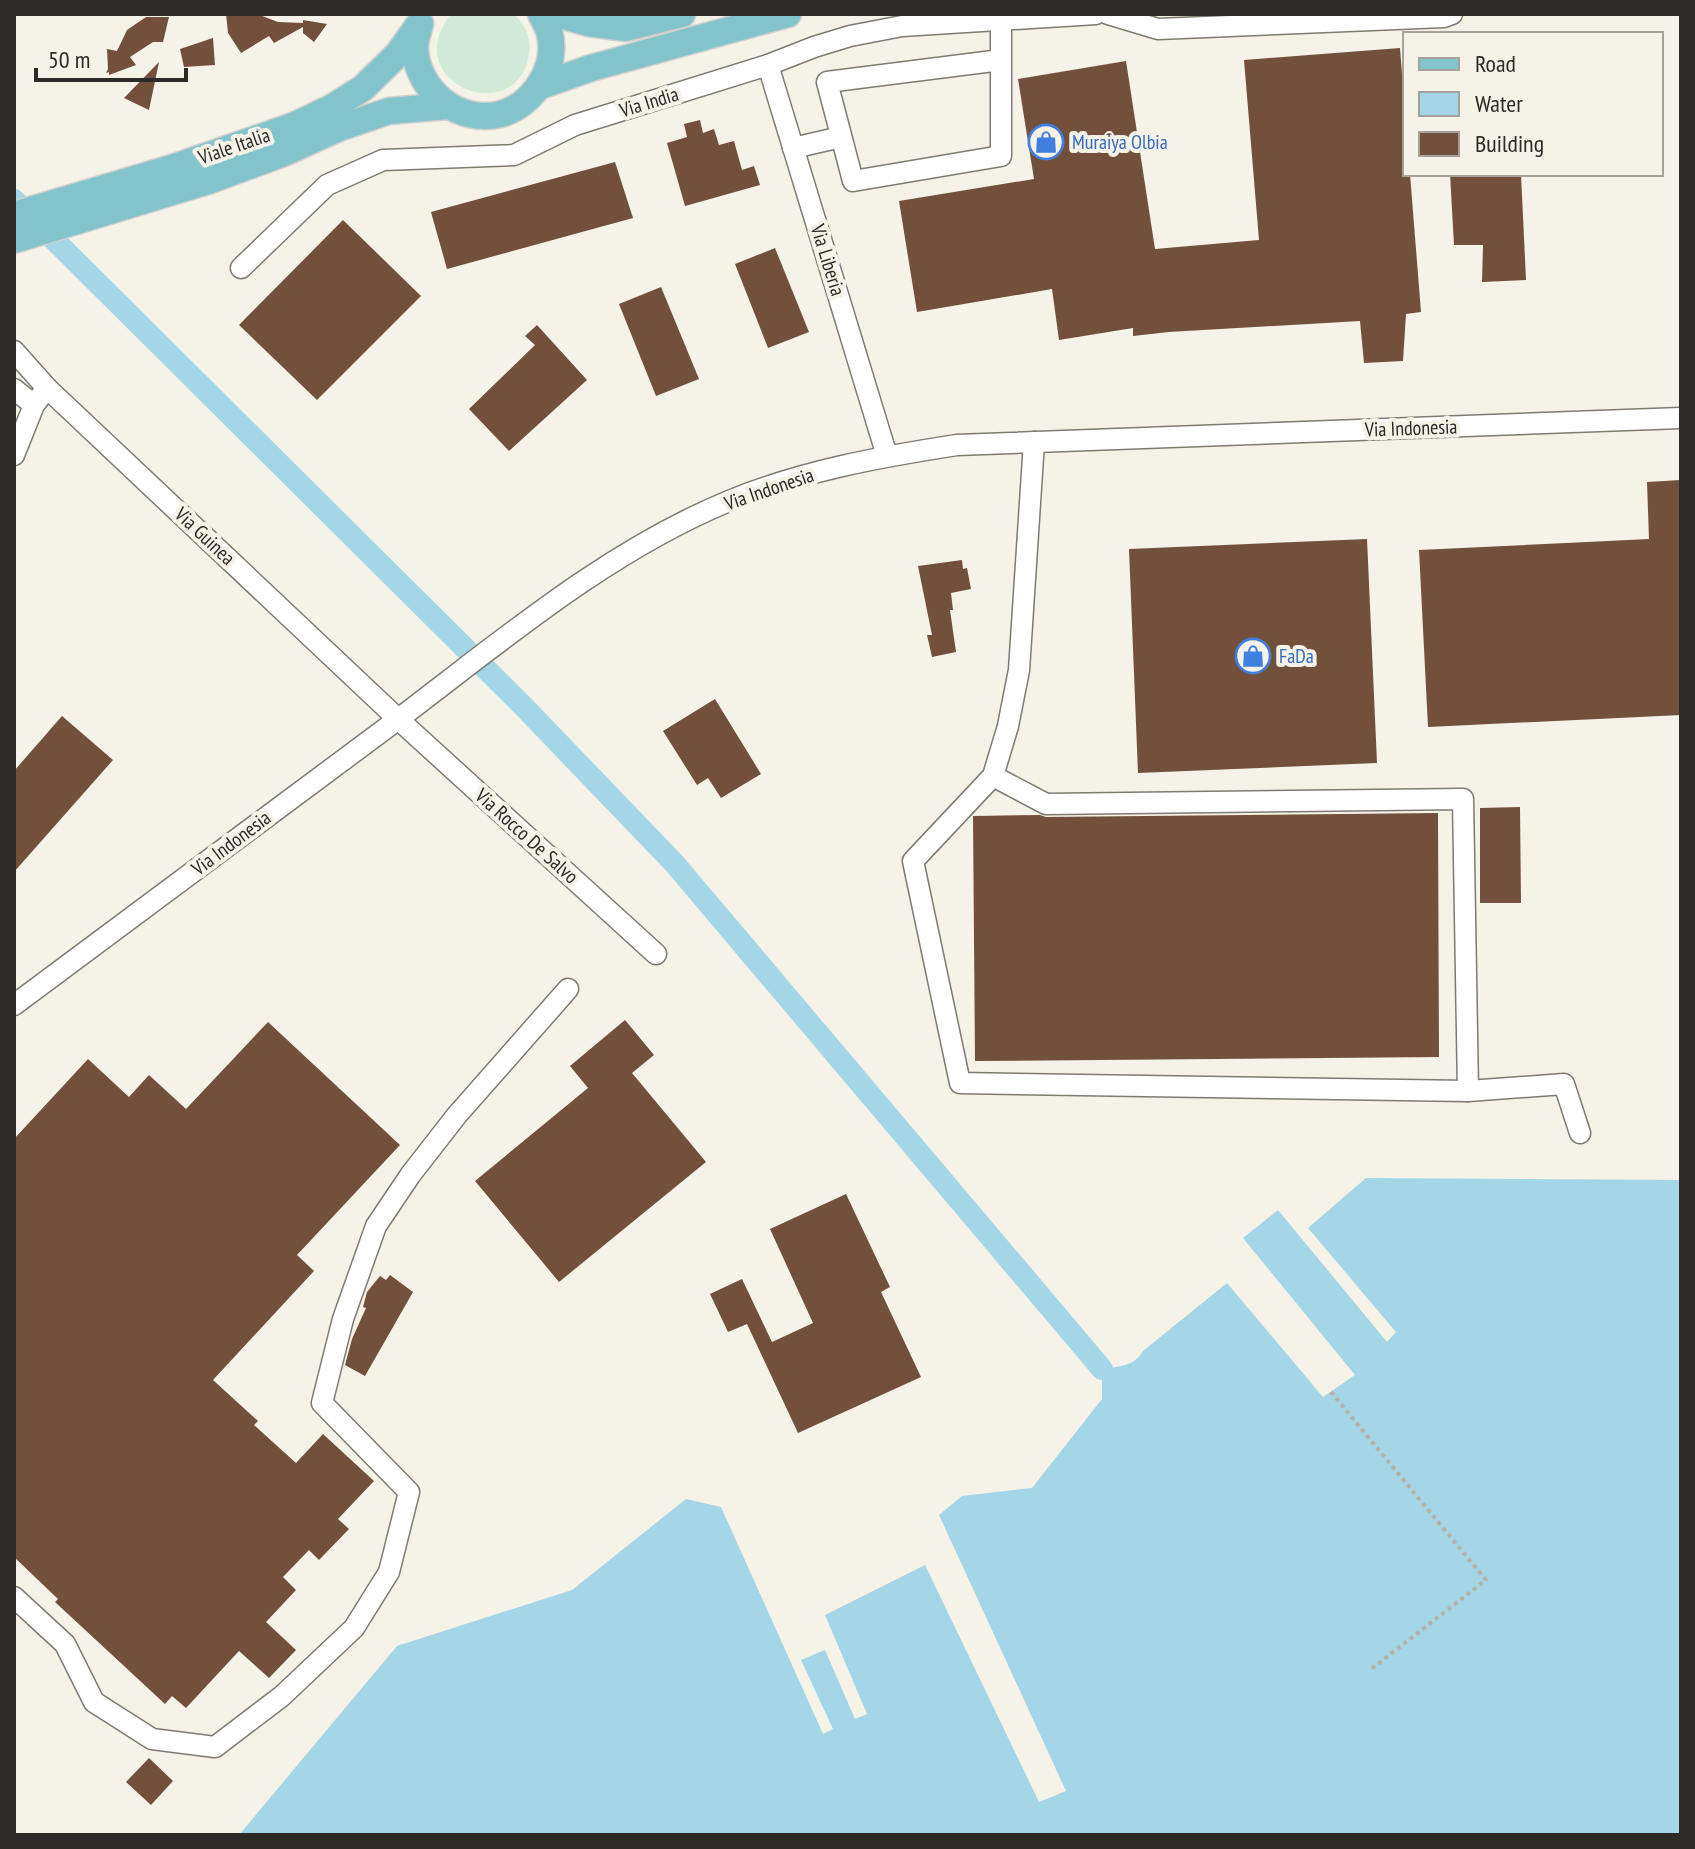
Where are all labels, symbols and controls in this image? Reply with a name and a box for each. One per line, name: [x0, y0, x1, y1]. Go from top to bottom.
scale bar: [36, 32, 186, 82]
legend: [1403, 32, 1663, 176]
text: 50 m: [48, 44, 90, 75]
text: Road: [1475, 48, 1516, 79]
street label: Via India: [615, 81, 682, 124]
text: Water: [1475, 88, 1523, 119]
street label: Viale Italia: [194, 122, 273, 171]
shop icon: Muraiya Olbia: [1027, 123, 1065, 161]
text: Building: [1475, 128, 1544, 159]
place label: Muraiya Olbia: [1072, 129, 1168, 155]
street label: Via Liberia: [805, 220, 851, 299]
street label: Via Indonesia: [1363, 413, 1458, 443]
street label: Via Indonesia: [720, 462, 817, 517]
street label: Via Guinea: [168, 501, 241, 571]
shop icon: FaDa: [1234, 637, 1272, 675]
place label: FaDa: [1279, 643, 1314, 669]
street label: Via Rocco De Salvo: [469, 782, 584, 889]
street label: Via Indonesia: [185, 805, 276, 882]

